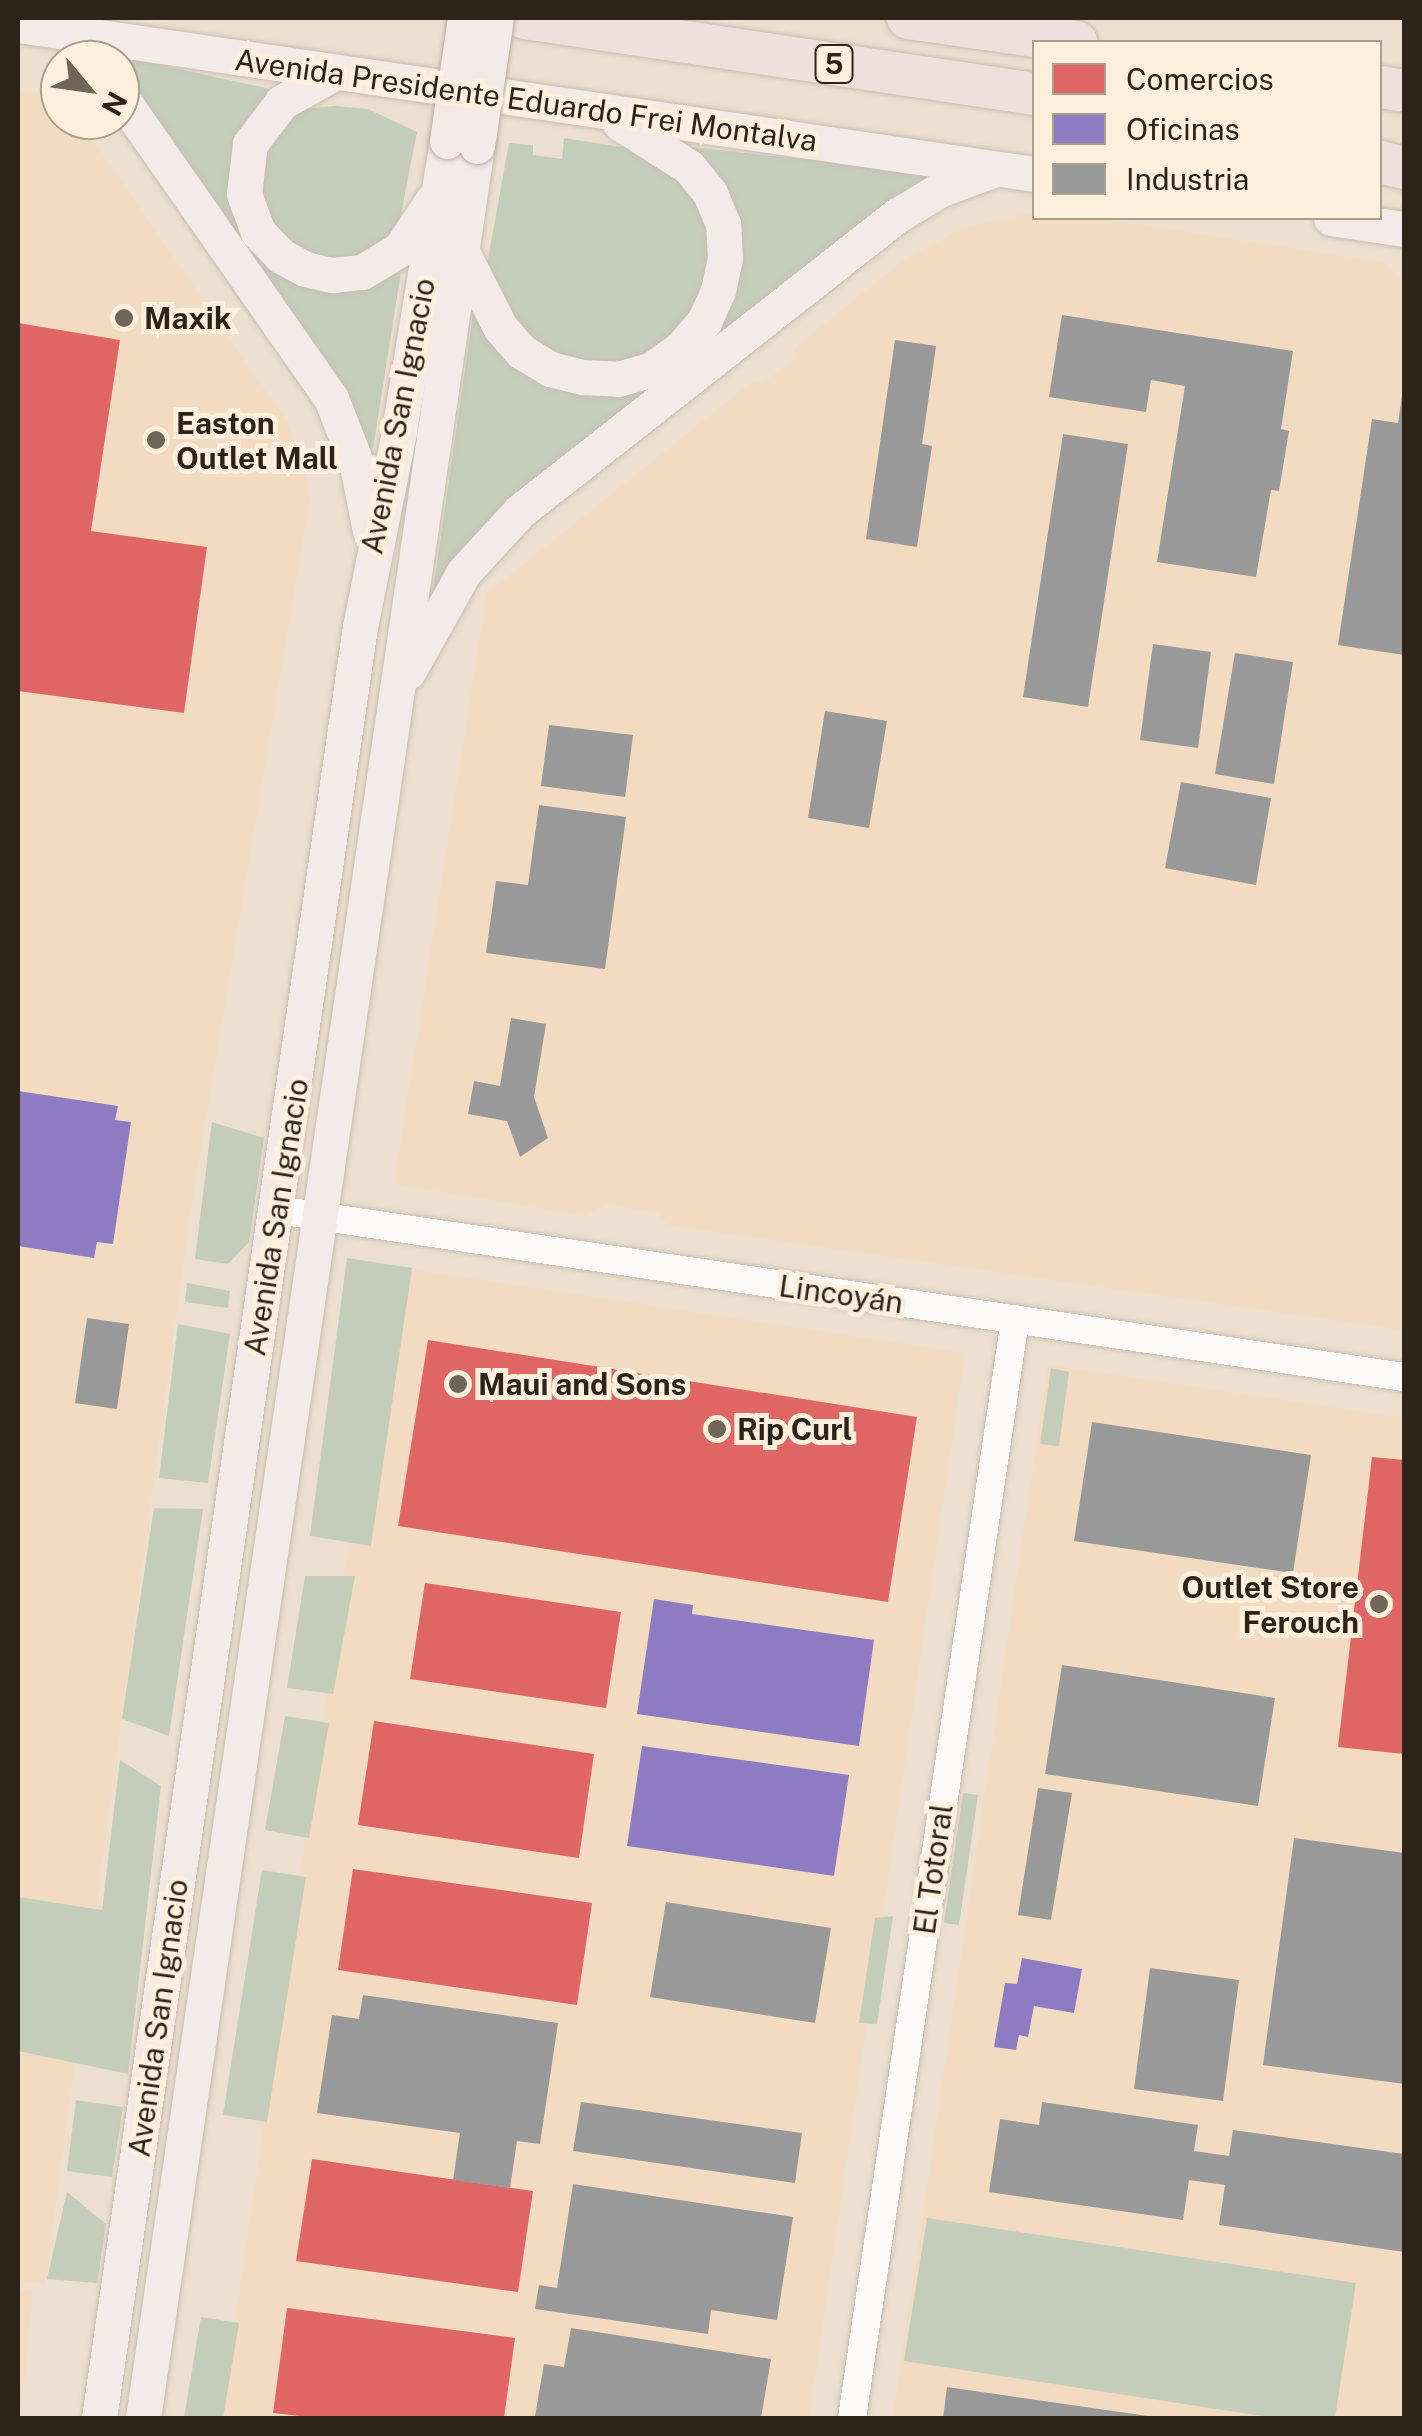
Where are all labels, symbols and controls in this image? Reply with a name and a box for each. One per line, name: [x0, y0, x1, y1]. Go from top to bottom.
north arrow: [40, 40, 140, 140]
legend: [1032, 40, 1382, 220]
street label: Avenida Presidente Eduardo Frei Montalva: [232, 41, 820, 159]
road number: 5: [814, 41, 854, 87]
text: Comercios: [1126, 61, 1274, 97]
text: N: [95, 86, 135, 121]
text: Oficinas: [1126, 111, 1240, 147]
text: Industria: [1126, 161, 1249, 197]
street label: Avenida San Ignacio: [354, 275, 442, 557]
place label: Maxik: [144, 300, 231, 336]
marker: Maxik: [113, 307, 135, 329]
place label: Easton Outlet Mall: [176, 405, 338, 476]
marker: Easton Outlet Mall: [145, 429, 167, 451]
street label: Avenida San Ignacio: [236, 1076, 316, 1358]
street label: Lincoyán: [777, 1267, 905, 1321]
place label: Maui and Sons: [478, 1366, 686, 1402]
marker: Maui and Sons: [447, 1373, 469, 1395]
place label: Rip Curl: [737, 1411, 853, 1447]
marker: Rip Curl: [706, 1418, 728, 1440]
place label: Outlet Store Ferouch: [1182, 1569, 1359, 1640]
marker: Outlet Store Ferouch: [1368, 1593, 1390, 1615]
street label: El Totoral: [906, 1801, 960, 1937]
street label: Avenida San Ignacio: [121, 1877, 195, 2159]

